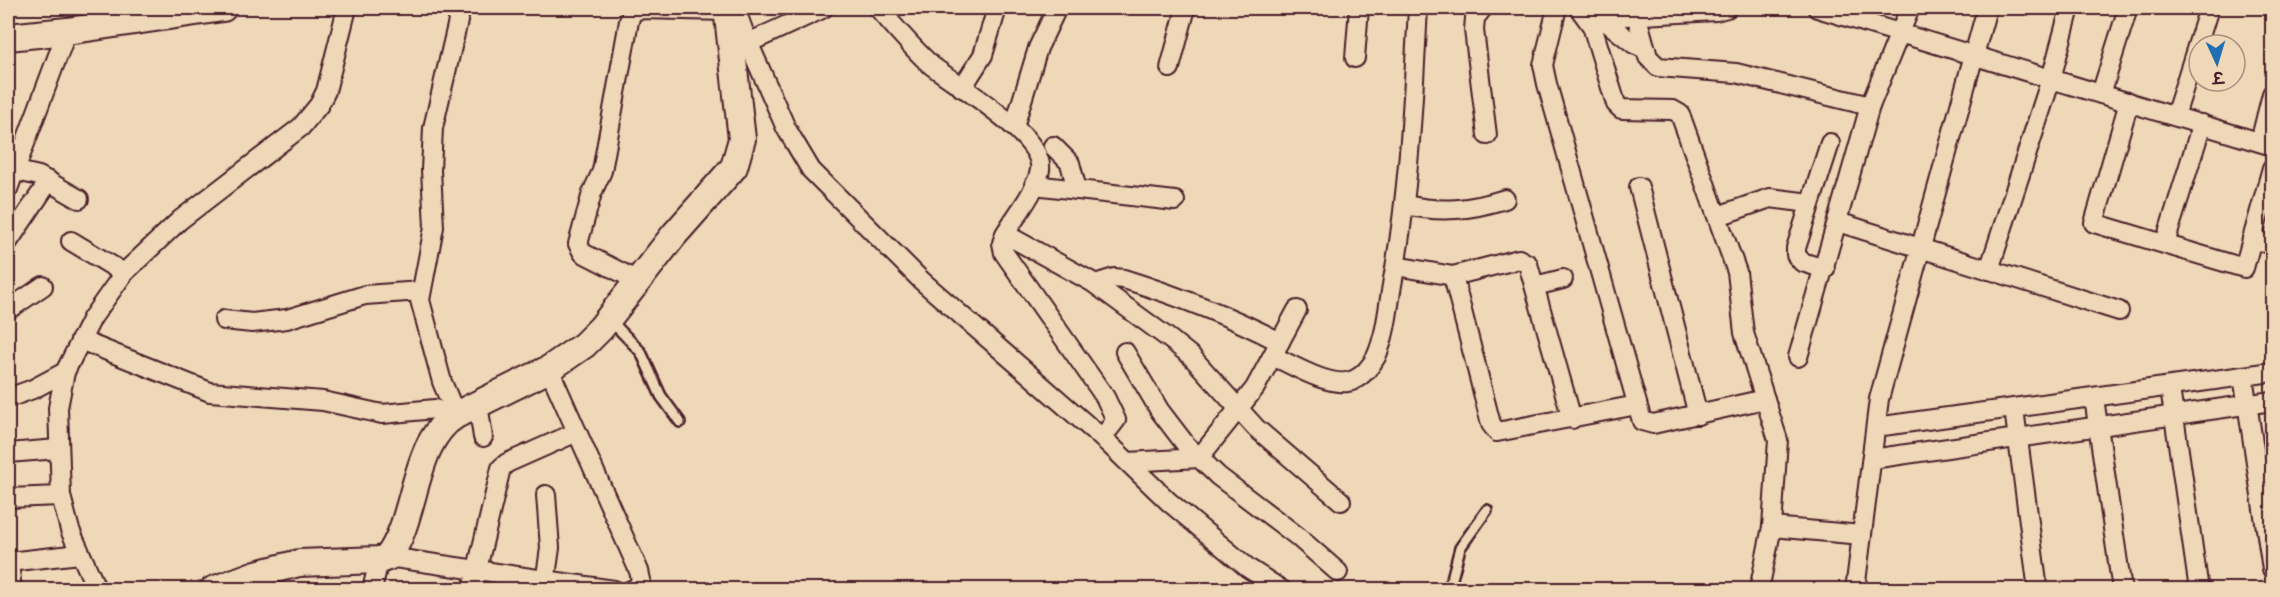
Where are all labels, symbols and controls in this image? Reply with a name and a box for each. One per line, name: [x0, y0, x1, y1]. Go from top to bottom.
north arrow: [2187, 33, 2247, 93]
text: उ: [2211, 66, 2226, 91]

